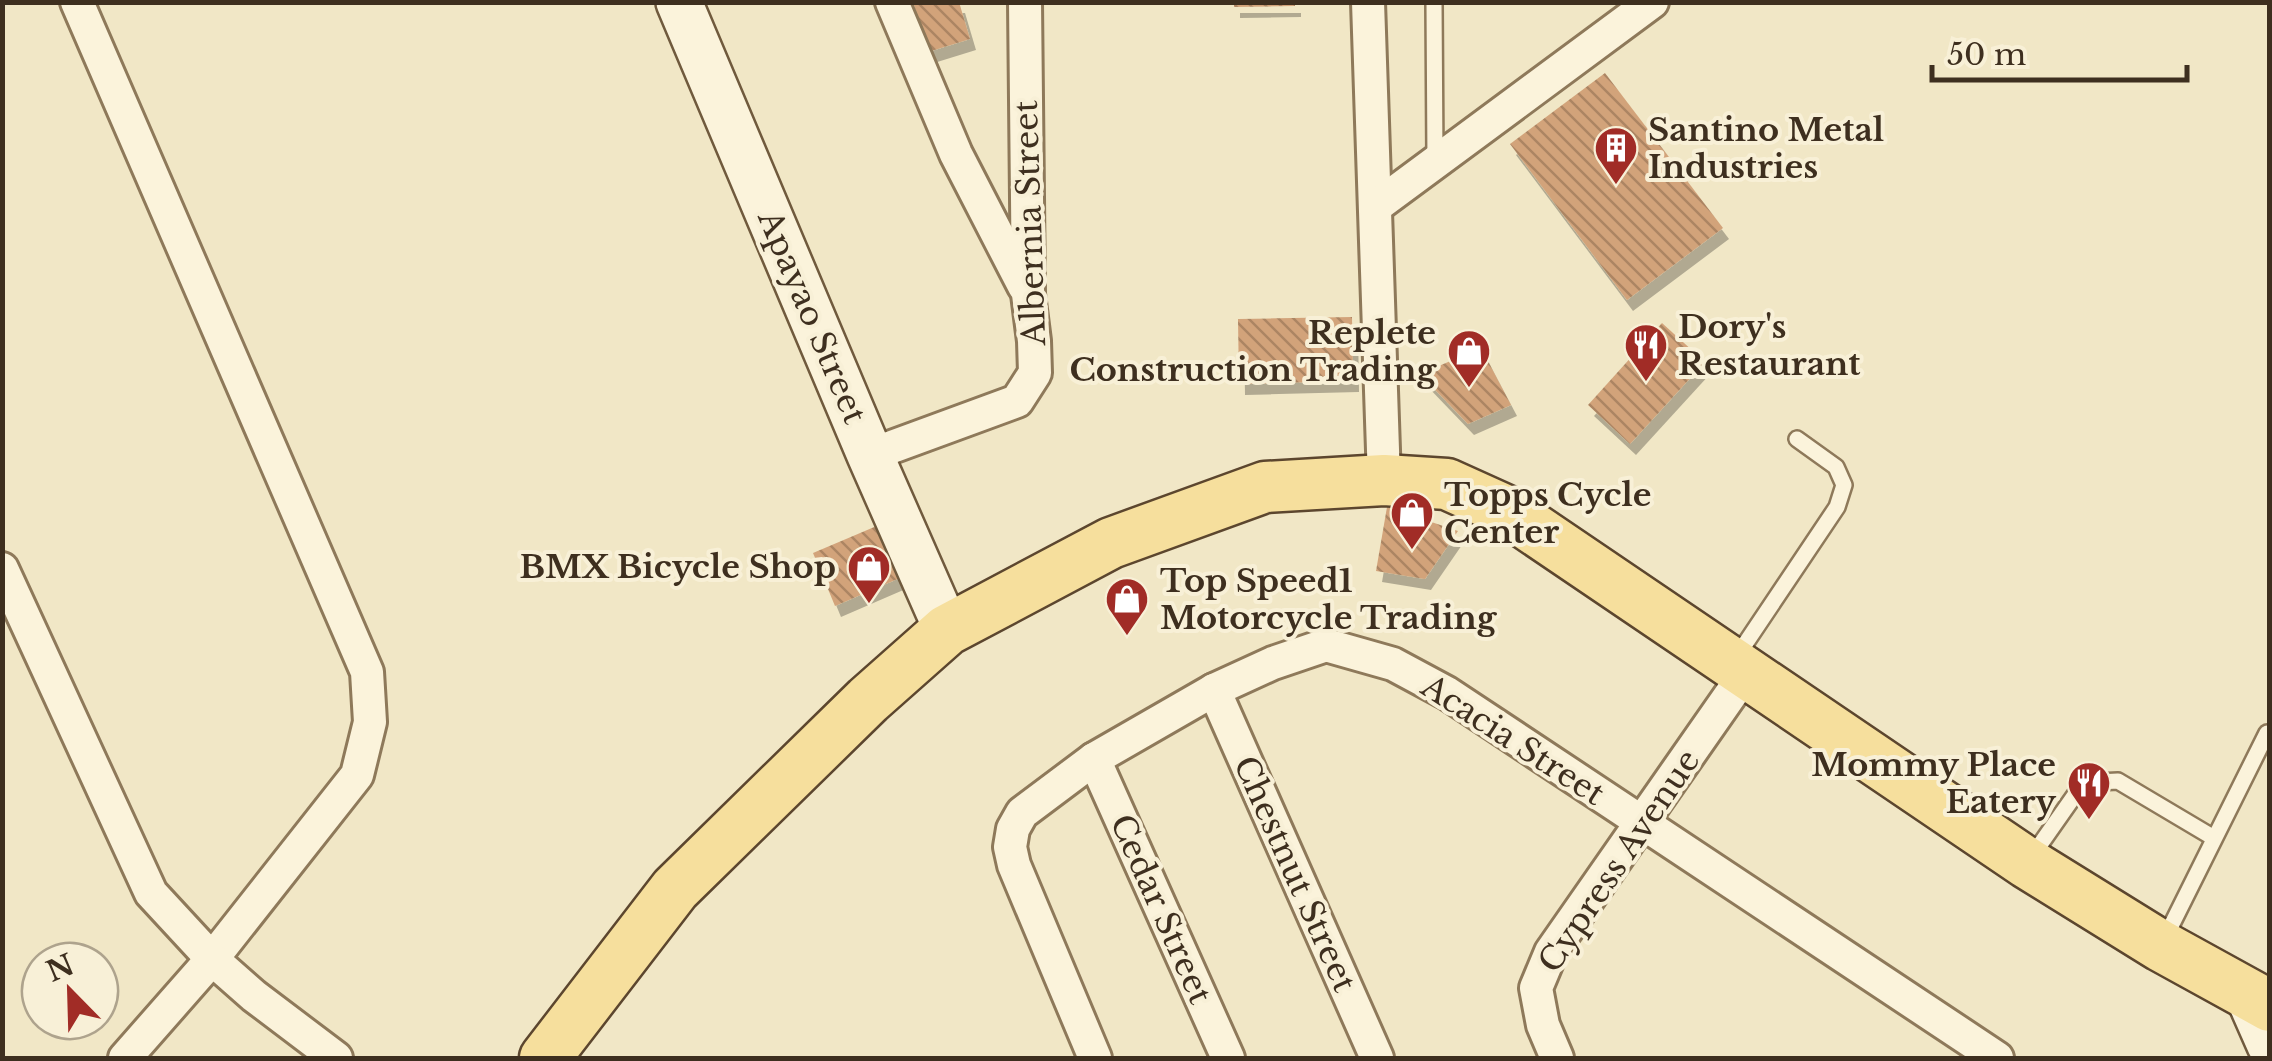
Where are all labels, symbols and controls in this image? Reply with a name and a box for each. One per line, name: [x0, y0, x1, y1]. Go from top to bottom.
scale bar: [1932, 20, 2187, 82]
text: 50 m: [1947, 36, 2026, 73]
street label: Albernia Street: [1006, 100, 1054, 347]
place label: Santino Metal Industries: [1648, 110, 1884, 187]
building icon: Santino Metal Industries: [1593, 125, 1639, 186]
street label: Apayao Street: [749, 203, 875, 430]
place label: Dory's Restaurant: [1678, 307, 1861, 384]
place label: Replete Construction Trading: [1069, 313, 1437, 390]
restaurant icon: Dory's Restaurant: [1623, 322, 1669, 383]
shop icon: Replete Construction Trading: [1446, 328, 1492, 389]
place label: Topps Cycle Center: [1444, 475, 1652, 552]
shop icon: Topps Cycle Center: [1389, 490, 1435, 551]
shop icon: BMX Bicycle Shop: [846, 544, 892, 605]
place label: BMX Bicycle Shop: [520, 547, 836, 587]
place label: Top Speed1 Motorcycle Trading: [1160, 561, 1498, 638]
shop icon: Top Speed1 Motorcycle Trading: [1104, 576, 1150, 637]
street label: Acacia Street: [1413, 666, 1612, 814]
street label: Cypress Avenue: [1530, 742, 1708, 980]
place label: Mommy Place Eatery: [1811, 745, 2056, 822]
street label: Chestnut Street: [1225, 750, 1365, 998]
restaurant icon: Mommy Place Eatery: [2066, 760, 2112, 821]
street label: Cedar Street: [1101, 808, 1221, 1010]
north arrow: [20, 941, 120, 1041]
text: N: [41, 947, 79, 990]

